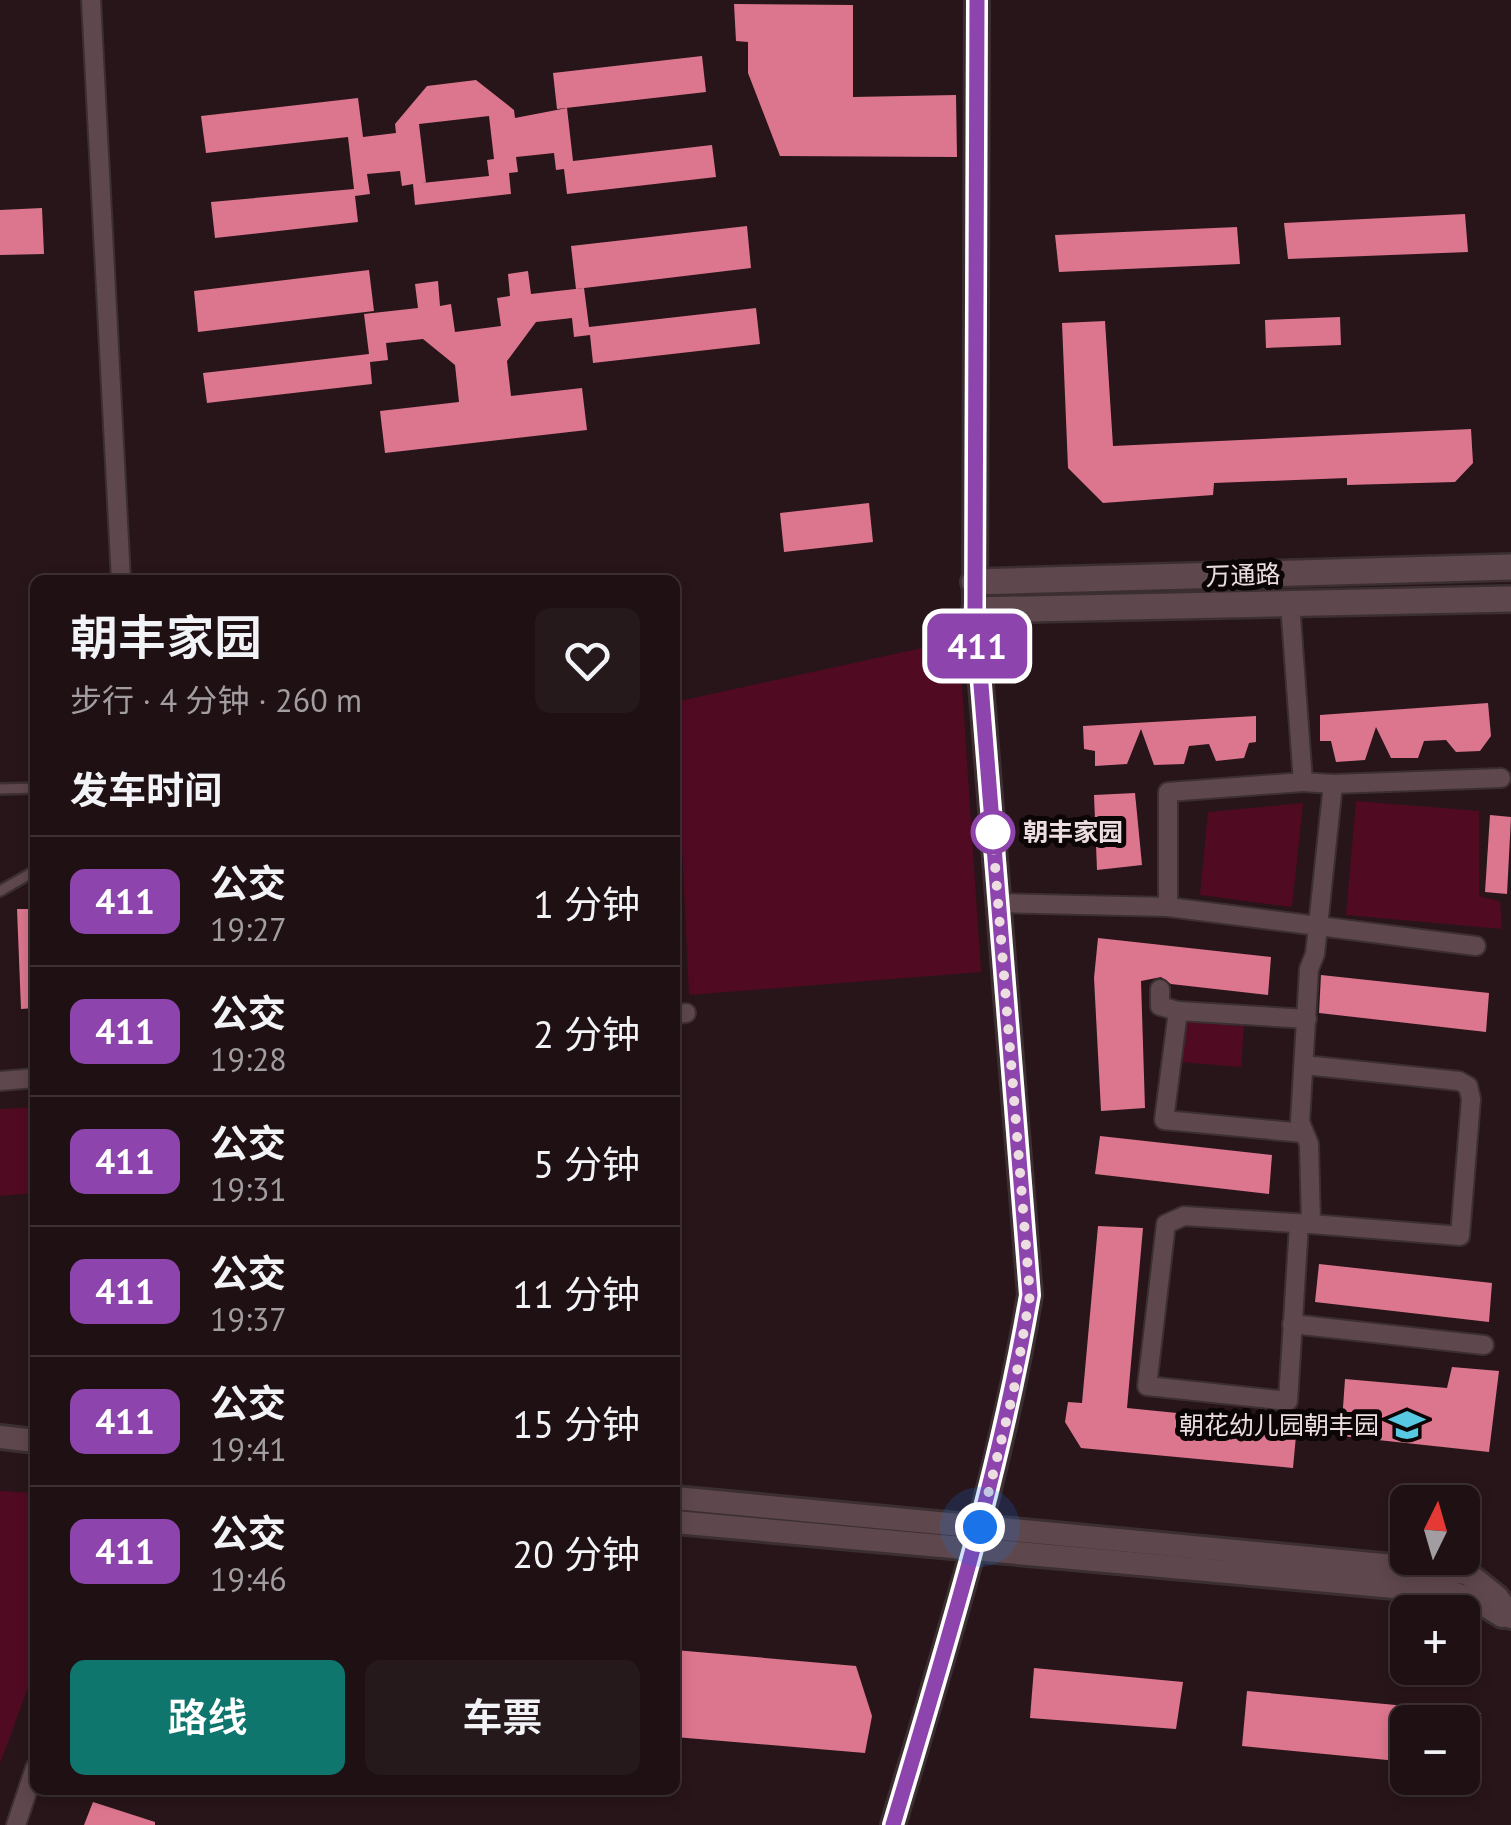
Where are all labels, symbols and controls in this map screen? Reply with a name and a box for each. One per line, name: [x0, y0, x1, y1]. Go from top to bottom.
street label: 万通路: [1205, 558, 1281, 592]
text: 朝丰家园: [70, 606, 262, 668]
button: heart: [535, 608, 640, 713]
line badge: 411: [920, 614, 1034, 678]
text: 411: [947, 623, 1007, 669]
text: 步行 · 4 分钟 · 260 m: [70, 679, 362, 721]
text: 发车时间: [70, 765, 222, 814]
marker: 朝丰家园: [972, 811, 1014, 853]
place label: 朝丰家园: [1023, 816, 1123, 848]
text: 公交: [210, 858, 286, 907]
text: 411: [95, 878, 155, 924]
text: 1 分钟: [533, 879, 640, 928]
text: 19:27: [210, 908, 287, 950]
text: 公交: [210, 988, 286, 1037]
text: 411: [95, 1008, 155, 1054]
text: 2 分钟: [533, 1009, 640, 1058]
text: 19:28: [210, 1038, 287, 1080]
text: 公交: [210, 1118, 286, 1167]
text: 411: [95, 1138, 155, 1184]
text: 5 分钟: [533, 1139, 640, 1188]
text: 19:31: [210, 1168, 287, 1210]
text: 公交: [210, 1248, 286, 1297]
text: 411: [95, 1268, 155, 1314]
text: 11 分钟: [512, 1269, 640, 1318]
text: 19:37: [210, 1298, 287, 1340]
text: 公交: [210, 1378, 286, 1427]
text: 411: [95, 1398, 155, 1444]
text: 15 分钟: [512, 1399, 640, 1448]
school or university icon: 朝花幼儿园朝丰园: [1388, 1406, 1426, 1444]
place label: 朝花幼儿园朝丰园: [1179, 1409, 1379, 1441]
text: 19:41: [210, 1428, 287, 1470]
north arrow: [1390, 1485, 1480, 1575]
map controls: [1390, 1485, 1480, 1795]
your location: [955, 1502, 1005, 1552]
text: 公交: [210, 1508, 286, 1557]
text: 411: [95, 1528, 155, 1574]
text: 20 分钟: [512, 1529, 640, 1578]
text: 19:46: [210, 1558, 287, 1600]
button: +: [1390, 1595, 1480, 1685]
button: 路线: [70, 1660, 345, 1775]
button: 车票: [365, 1660, 640, 1775]
button: −: [1390, 1705, 1480, 1795]

